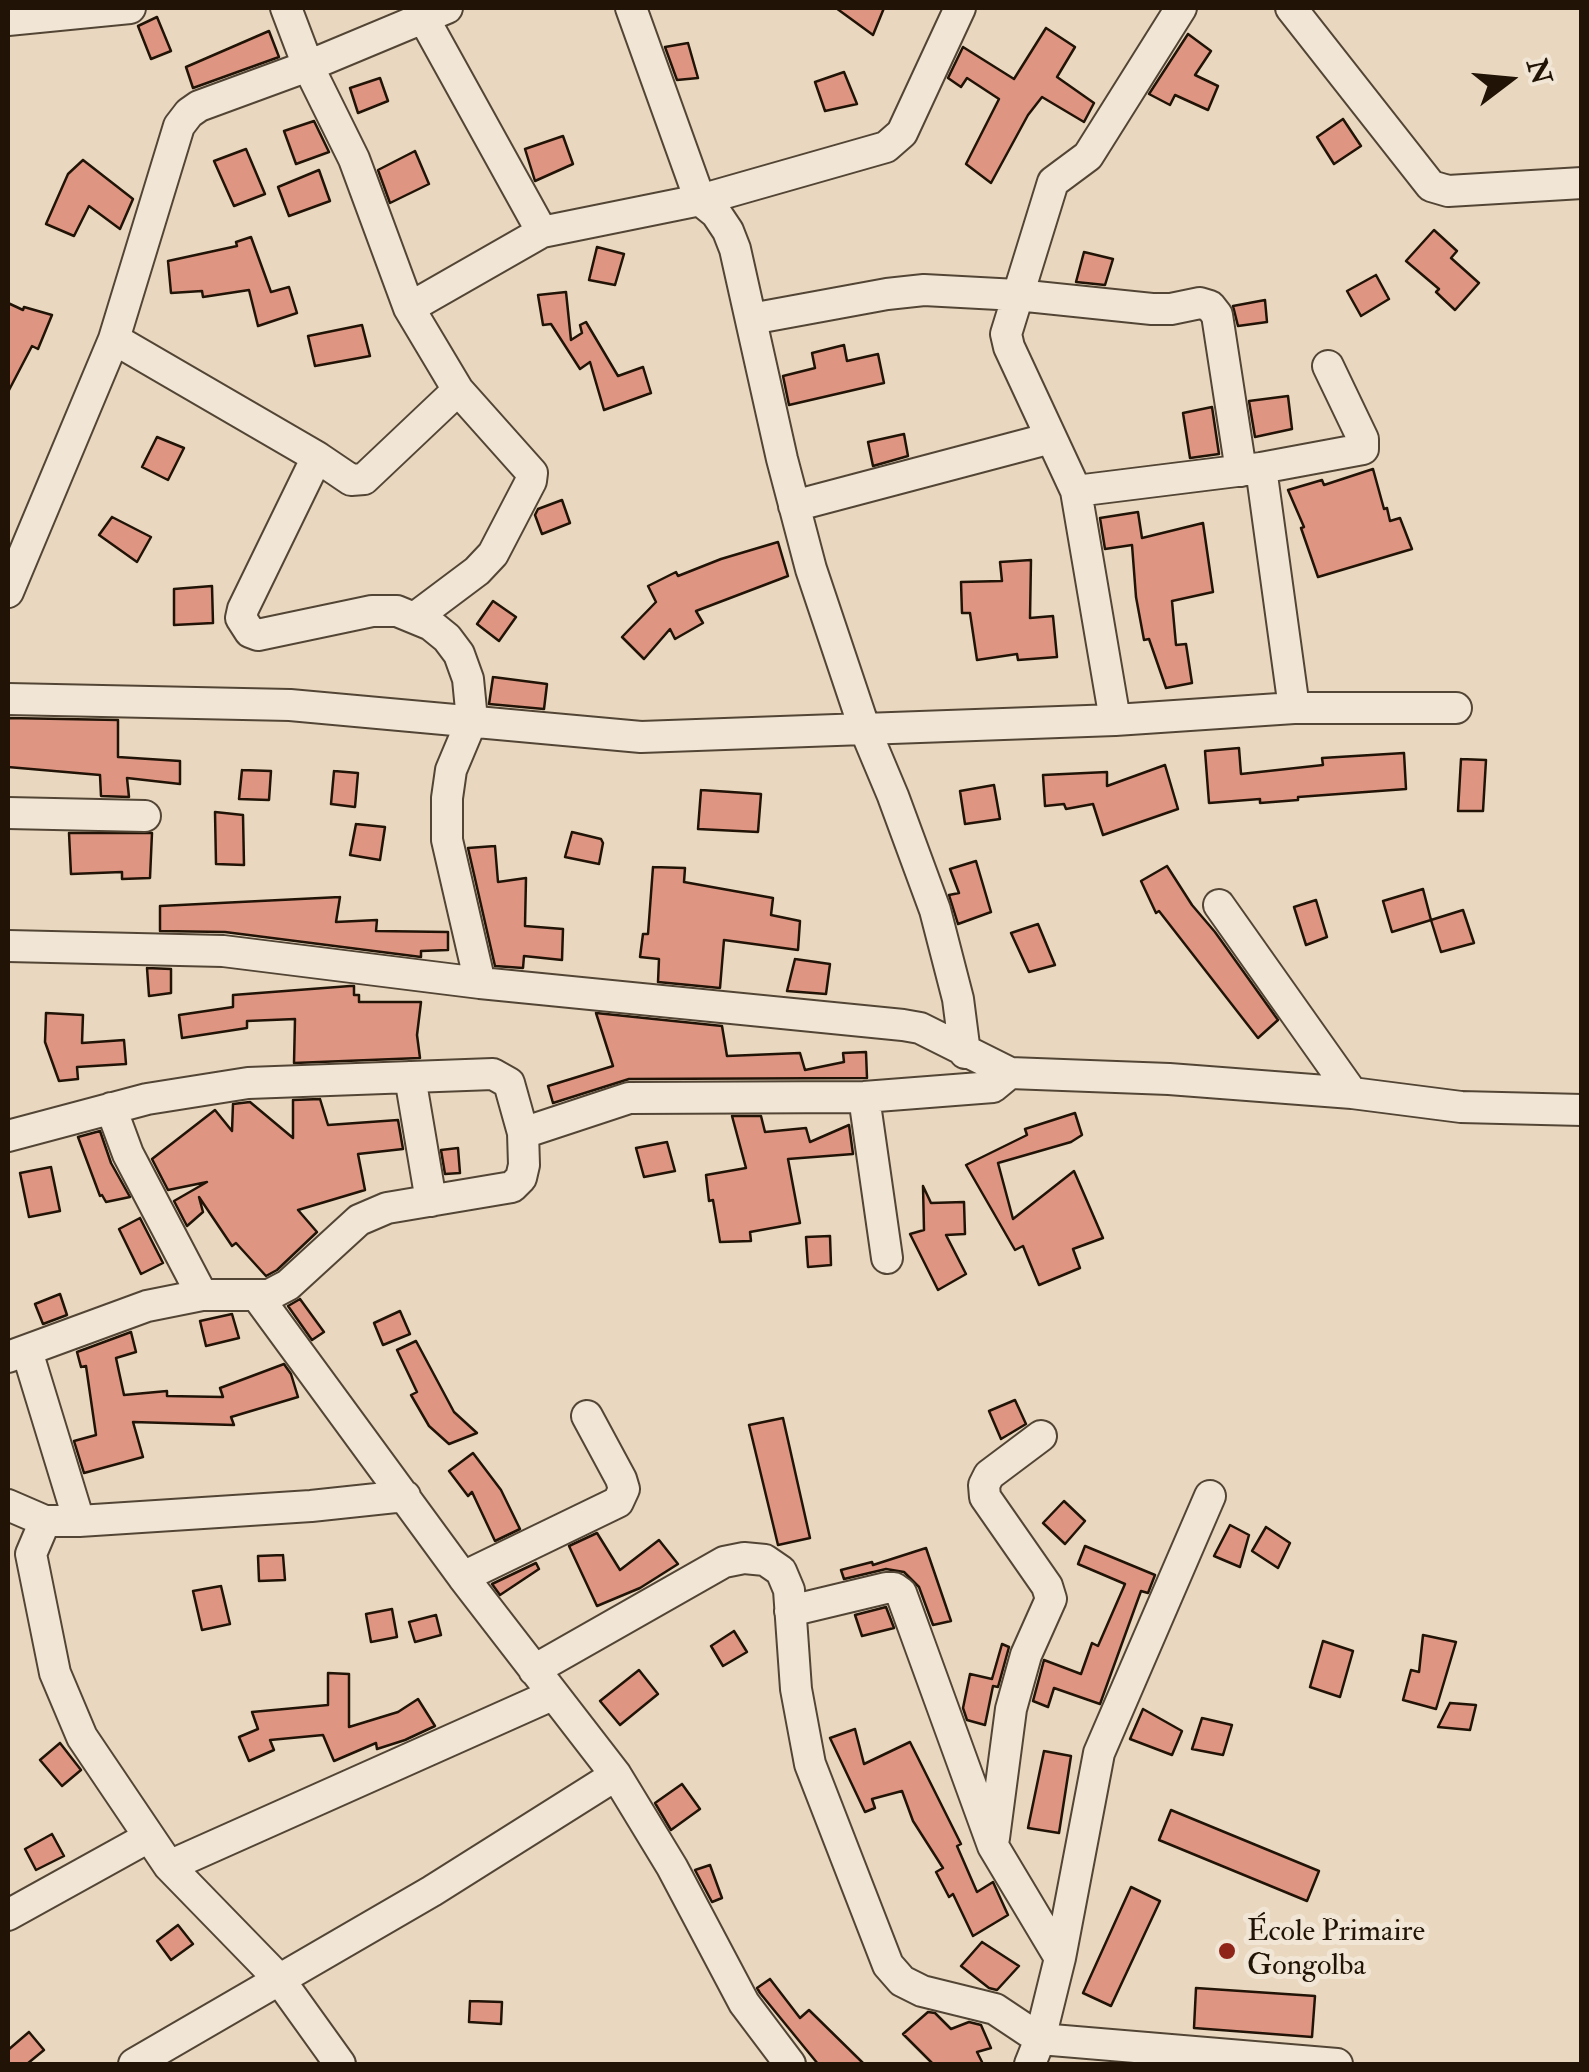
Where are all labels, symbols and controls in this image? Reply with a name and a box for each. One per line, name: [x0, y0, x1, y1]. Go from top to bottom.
north arrow: [1459, 30, 1559, 130]
text: N: [1518, 55, 1559, 88]
place label: École Primaire Gongolba: [1247, 1916, 1425, 1986]
marker: École Primaire Gongolba: [1216, 1940, 1238, 1962]

